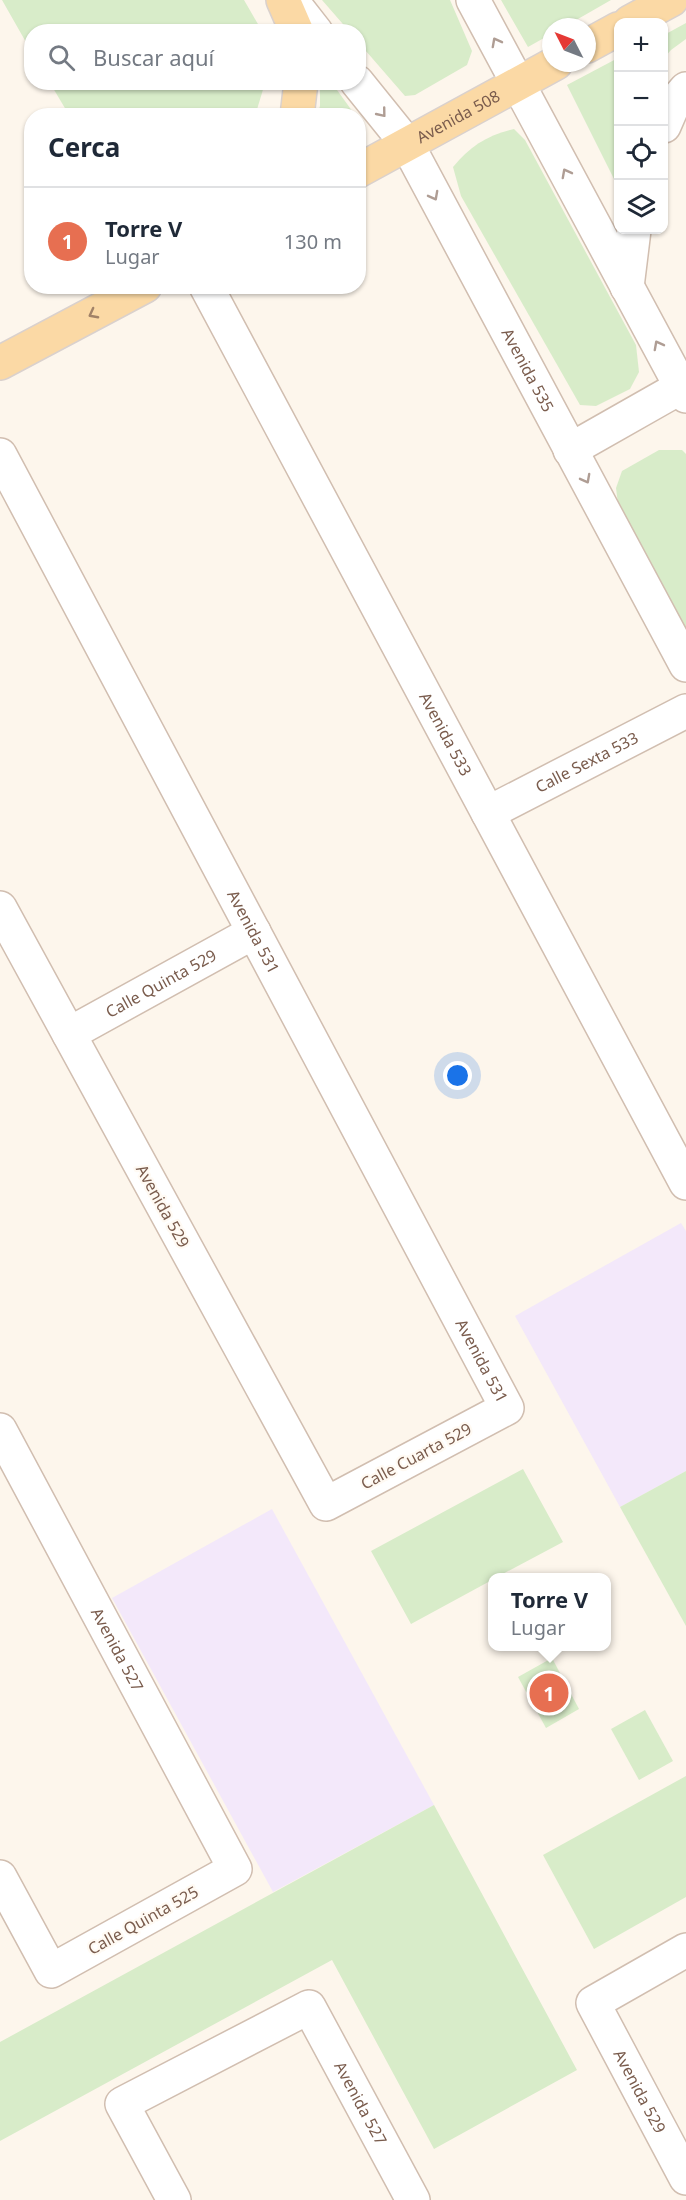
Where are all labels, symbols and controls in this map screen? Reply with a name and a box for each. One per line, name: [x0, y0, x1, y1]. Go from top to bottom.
north arrow: [542, 18, 596, 72]
map controls: [614, 18, 668, 234]
button: +: [614, 18, 668, 72]
search box: [24, 24, 366, 90]
one-way arrow: [492, 38, 503, 48]
icon: search: [45, 41, 78, 74]
text: Buscar aquí: [93, 42, 214, 72]
button: −: [614, 72, 668, 126]
street label: Avenida 508: [412, 85, 504, 148]
one-way arrow: [374, 107, 385, 118]
button: locate: [614, 126, 668, 180]
text: Cerca: [48, 129, 120, 165]
one-way arrow: [562, 169, 573, 179]
button: layers: [614, 180, 668, 234]
one-way arrow: [427, 190, 438, 200]
text: Torre V: [105, 213, 182, 243]
text: 1: [62, 228, 73, 255]
text: 130 m: [284, 228, 342, 255]
text: Lugar: [105, 243, 160, 270]
one-way arrow: [89, 307, 100, 318]
street label: Avenida 535: [497, 324, 559, 416]
one-way arrow: [654, 341, 665, 351]
one-way arrow: [579, 472, 590, 483]
street label: Avenida 533: [414, 688, 477, 780]
street label: Calle Sexta 533: [531, 727, 642, 798]
street label: Avenida 531: [222, 886, 285, 977]
street label: Calle Quinta 529: [102, 944, 220, 1023]
your location: [443, 1061, 472, 1090]
street label: Avenida 529: [131, 1161, 195, 1251]
street label: Avenida 531: [451, 1315, 513, 1407]
street label: Calle Cuarta 529: [357, 1418, 475, 1494]
popup: [488, 1573, 611, 1651]
text: Torre V: [511, 1584, 588, 1614]
street label: Avenida 527: [86, 1604, 149, 1695]
text: Lugar: [511, 1614, 565, 1641]
pin: 1: [530, 1670, 568, 1716]
street label: Calle Quinta 525: [84, 1880, 202, 1960]
street label: Avenida 529: [609, 2046, 671, 2137]
street label: Avenida 527: [329, 2057, 392, 2149]

